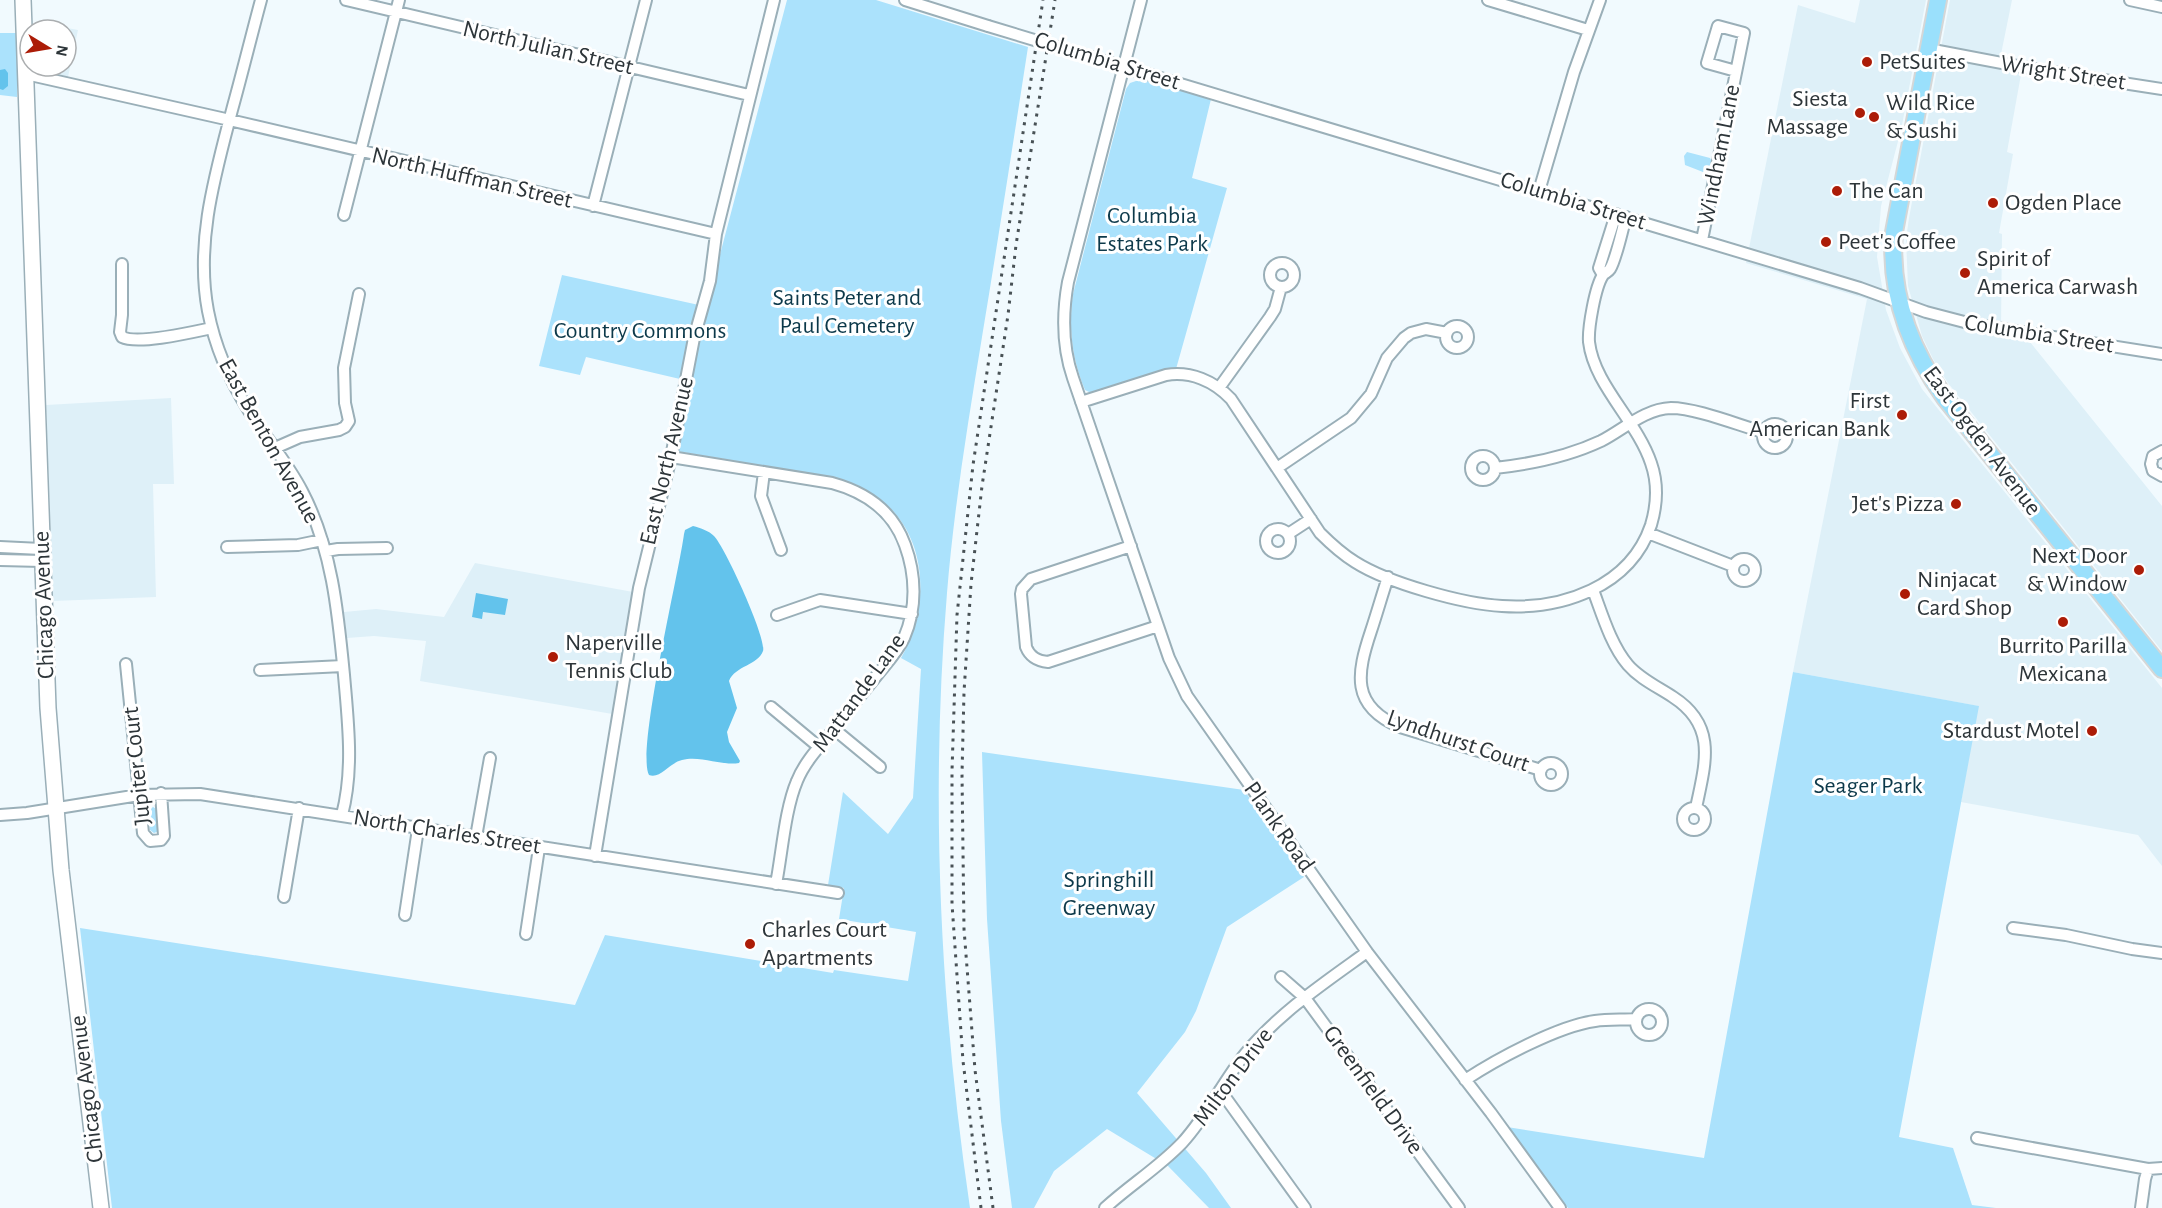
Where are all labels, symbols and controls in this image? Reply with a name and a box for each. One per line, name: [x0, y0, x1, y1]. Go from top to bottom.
street label: North Julian Street: [460, 17, 636, 79]
north arrow: [18, 18, 78, 78]
street label: Columbia Street: [1031, 28, 1183, 95]
text: N: [53, 44, 71, 58]
place label: PetSuites: [1879, 50, 1966, 74]
street label: Wright Street: [1999, 51, 2128, 95]
marker: PetSuites: [1860, 55, 1874, 69]
street label: Windham Lane: [1694, 83, 1744, 227]
place label: Siesta Massage: [1767, 87, 1848, 139]
place label: Wild Rice & Sushi: [1886, 91, 1975, 143]
marker: Siesta Massage: [1853, 106, 1867, 120]
marker: Wild Rice & Sushi: [1867, 110, 1881, 124]
street label: North Huffman Street: [369, 143, 575, 213]
street label: Columbia Street: [1497, 168, 1649, 235]
place label: The Can: [1849, 179, 1924, 203]
marker: The Can: [1830, 184, 1844, 198]
place label: Ogden Place: [2005, 191, 2122, 215]
marker: Ogden Place: [1986, 196, 2000, 210]
park label: Columbia Estates Park: [1096, 204, 1208, 256]
place label: Peet's Coffee: [1838, 230, 1956, 254]
marker: Peet's Coffee: [1819, 235, 1833, 249]
place label: Spirit of America Carwash: [1977, 247, 2138, 299]
marker: Spirit of America Carwash: [1958, 266, 1972, 280]
park label: Saints Peter and Paul Cemetery: [773, 286, 921, 338]
street label: Columbia Street: [1963, 310, 2116, 358]
park label: Country Commons: [554, 319, 726, 343]
street label: East Benton Avenue: [214, 355, 324, 527]
street label: East Ogden Avenue: [1918, 362, 2046, 520]
street label: East North Avenue: [636, 375, 698, 547]
place label: First American Bank: [1749, 389, 1890, 441]
marker: First American Bank: [1895, 408, 1909, 422]
place label: Jet's Pizza: [1852, 492, 1944, 516]
marker: Jet's Pizza: [1949, 497, 1963, 511]
street label: Chicago Avenue: [29, 531, 59, 679]
place label: Next Door & Window: [2027, 544, 2127, 596]
marker: Next Door & Window: [2132, 563, 2146, 577]
place label: Ninjacat Card Shop: [1917, 568, 2012, 620]
marker: Ninjacat Card Shop: [1898, 587, 1912, 601]
marker: Burrito Parilla Mexicana: [2056, 615, 2070, 629]
street label: Mattande Lane: [808, 629, 910, 757]
place label: Naperville Tennis Club: [565, 631, 672, 683]
place label: Burrito Parilla Mexicana: [1999, 634, 2127, 686]
marker: Naperville Tennis Club: [546, 650, 560, 664]
street label: Jupiter Court: [119, 705, 155, 826]
street label: Lyndhurst Court: [1384, 705, 1532, 777]
place label: Stardust Motel: [1943, 719, 2080, 743]
marker: Stardust Motel: [2085, 724, 2099, 738]
park label: Seager Park: [1814, 774, 1922, 798]
street label: Plank Road: [1239, 777, 1319, 877]
street label: North Charles Street: [352, 805, 543, 859]
park label: Springhill Greenway: [1063, 868, 1155, 920]
place label: Charles Court Apartments: [762, 918, 887, 970]
marker: Charles Court Apartments: [743, 937, 757, 951]
street label: Chicago Avenue: [66, 1014, 108, 1164]
street label: Greenfield Drive: [1318, 1021, 1428, 1159]
street label: Milton Drive: [1189, 1024, 1277, 1130]

